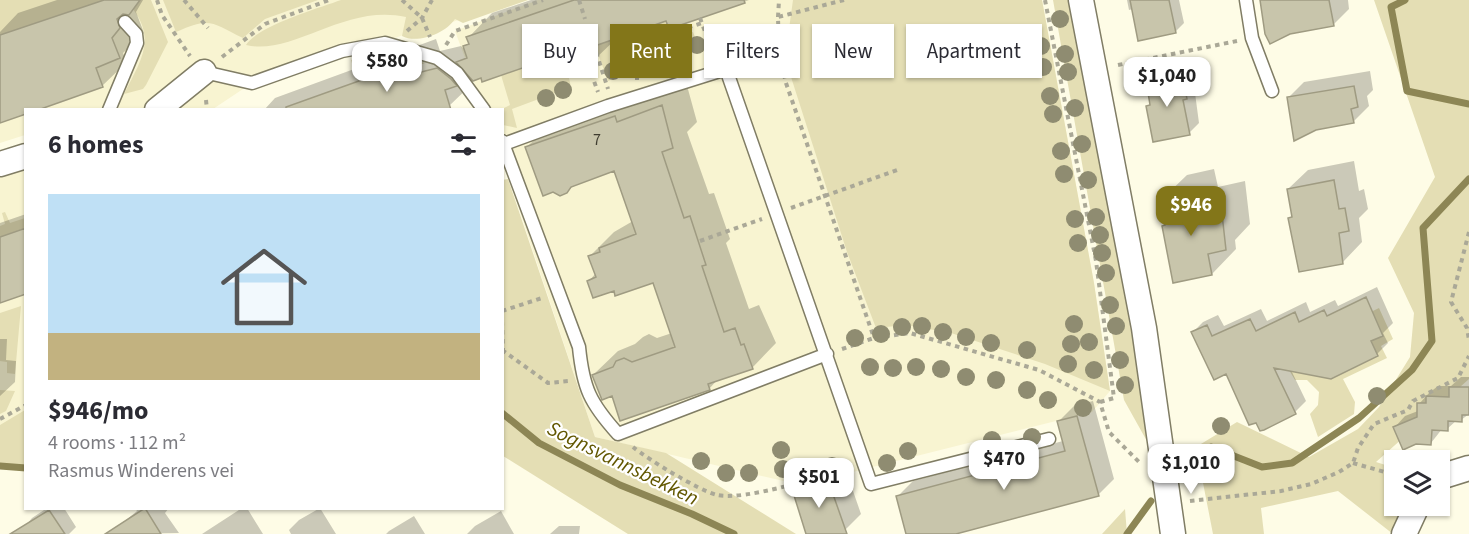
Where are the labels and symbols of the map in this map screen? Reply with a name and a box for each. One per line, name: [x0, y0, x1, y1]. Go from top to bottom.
pin: $580: [351, 42, 423, 93]
pin: $1,040: [1118, 57, 1216, 108]
house number: 7: [593, 129, 601, 151]
pin: $946: [1155, 186, 1227, 237]
water label: Sognsvannsbekken: [542, 413, 704, 513]
pin: $470: [968, 440, 1040, 491]
pin: $1,010: [1142, 444, 1240, 495]
pin: $501: [783, 458, 855, 509]

